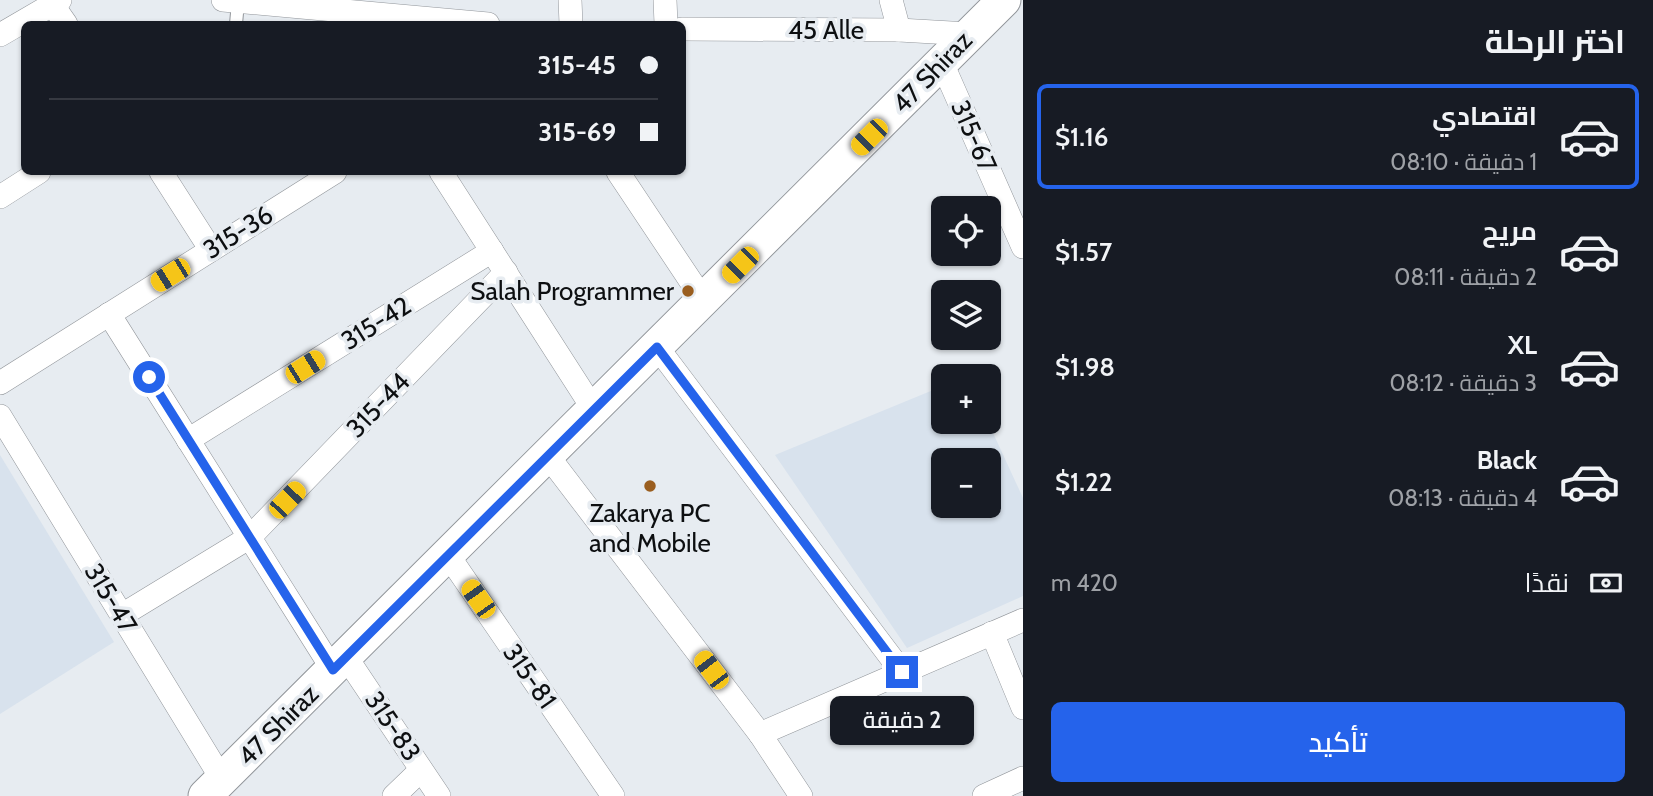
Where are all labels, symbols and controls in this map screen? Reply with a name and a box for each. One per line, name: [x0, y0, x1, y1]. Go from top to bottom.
street label: 45 Alle: [788, 14, 864, 46]
text: اختر الرحلة: [1485, 22, 1625, 61]
street label: 47 Shiraz: [885, 24, 979, 120]
text: 315-45: [537, 49, 616, 81]
street label: 315-67: [944, 95, 1004, 177]
text: اقتصادي: [1432, 100, 1537, 132]
icon: car: [1558, 105, 1621, 168]
car: [847, 115, 892, 159]
text: 315-69: [538, 116, 616, 148]
text: $1.16: [1055, 121, 1108, 153]
text: 1 دقيقة · 08:10: [1390, 148, 1537, 176]
map controls: [931, 196, 1001, 518]
button: locate: [931, 196, 1001, 266]
street label: 315-36: [197, 198, 279, 266]
text: مريح: [1482, 215, 1537, 247]
icon: car: [1558, 220, 1621, 283]
text: $1.57: [1055, 236, 1112, 268]
car: [718, 243, 763, 287]
car: [147, 255, 194, 295]
text: 2 دقيقة · 08:11: [1394, 263, 1537, 291]
place label: Salah Programmer: [470, 275, 675, 307]
button: layers: [931, 280, 1001, 350]
marker: Salah Programmer: [680, 283, 696, 299]
street label: 315-42: [335, 289, 417, 357]
text: XL: [1508, 329, 1537, 361]
icon: car: [1558, 335, 1621, 398]
car: [282, 347, 329, 387]
text: $1.98: [1055, 351, 1115, 383]
route start: [133, 361, 165, 393]
button: +: [931, 364, 1001, 434]
street label: 315-44: [340, 366, 416, 444]
text: 3 دقيقة · 08:12: [1389, 369, 1537, 397]
text: Black: [1477, 444, 1537, 476]
button: −: [931, 448, 1001, 518]
icon: car: [1558, 450, 1621, 513]
text: $1.22: [1055, 466, 1112, 498]
car: [265, 478, 310, 522]
marker: Zakarya PC and Mobile: [642, 478, 658, 494]
text: 4 دقيقة · 08:13: [1388, 484, 1537, 512]
place label: Zakarya PC and Mobile: [589, 497, 711, 559]
street label: 315-47: [78, 557, 144, 639]
icon: cash: [1587, 564, 1625, 602]
text: نقدًا: [1525, 567, 1569, 599]
text: 420 m: [1051, 569, 1118, 597]
car: [458, 576, 499, 622]
street label: 315-81: [496, 637, 564, 715]
car: [690, 647, 733, 693]
route end: [886, 656, 918, 688]
street label: 47 Shiraz: [231, 678, 325, 772]
street label: 315-83: [358, 685, 428, 767]
callout: 2 دقيقة: [830, 696, 974, 746]
button: تأكيد: [1051, 702, 1625, 782]
text: 2 دقيقة: [863, 706, 941, 734]

